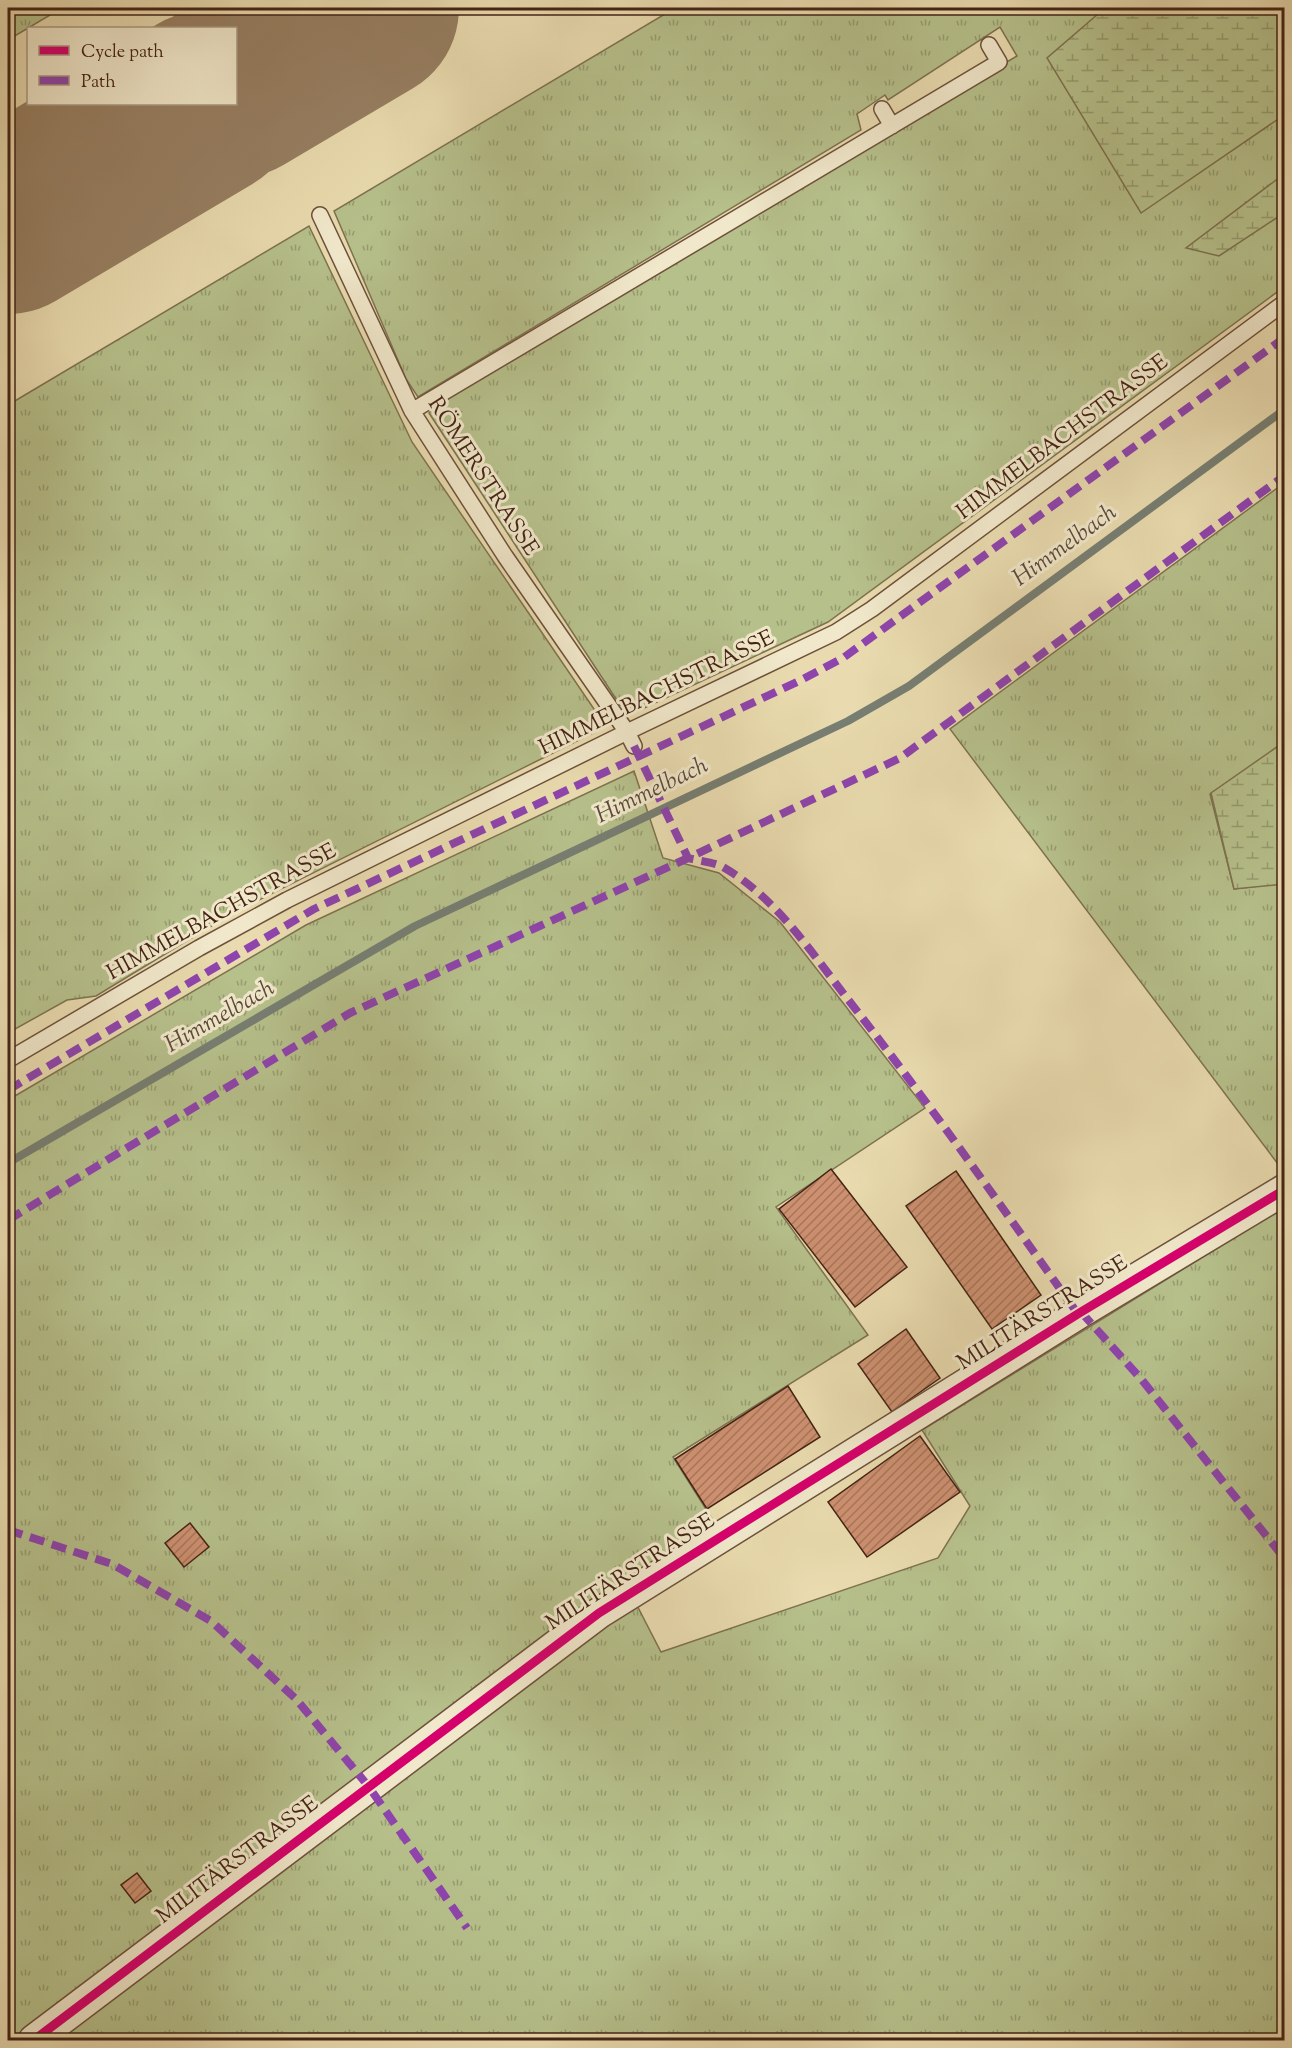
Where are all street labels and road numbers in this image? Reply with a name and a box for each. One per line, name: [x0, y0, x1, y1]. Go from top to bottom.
street label: HIMMELBACHSTRASSE: [950, 348, 1176, 528]
street label: RÖMERSTRASSE: [418, 391, 546, 563]
street label: HIMMELBACHSTRASSE: [534, 623, 780, 765]
street label: HIMMELBACHSTRASSE: [101, 836, 343, 990]
street label: MILITÄRSTRASSE: [951, 1248, 1135, 1380]
street label: MILITÄRSTRASSE: [540, 1506, 722, 1640]
street label: MILITÄRSTRASSE: [150, 1789, 326, 1933]

